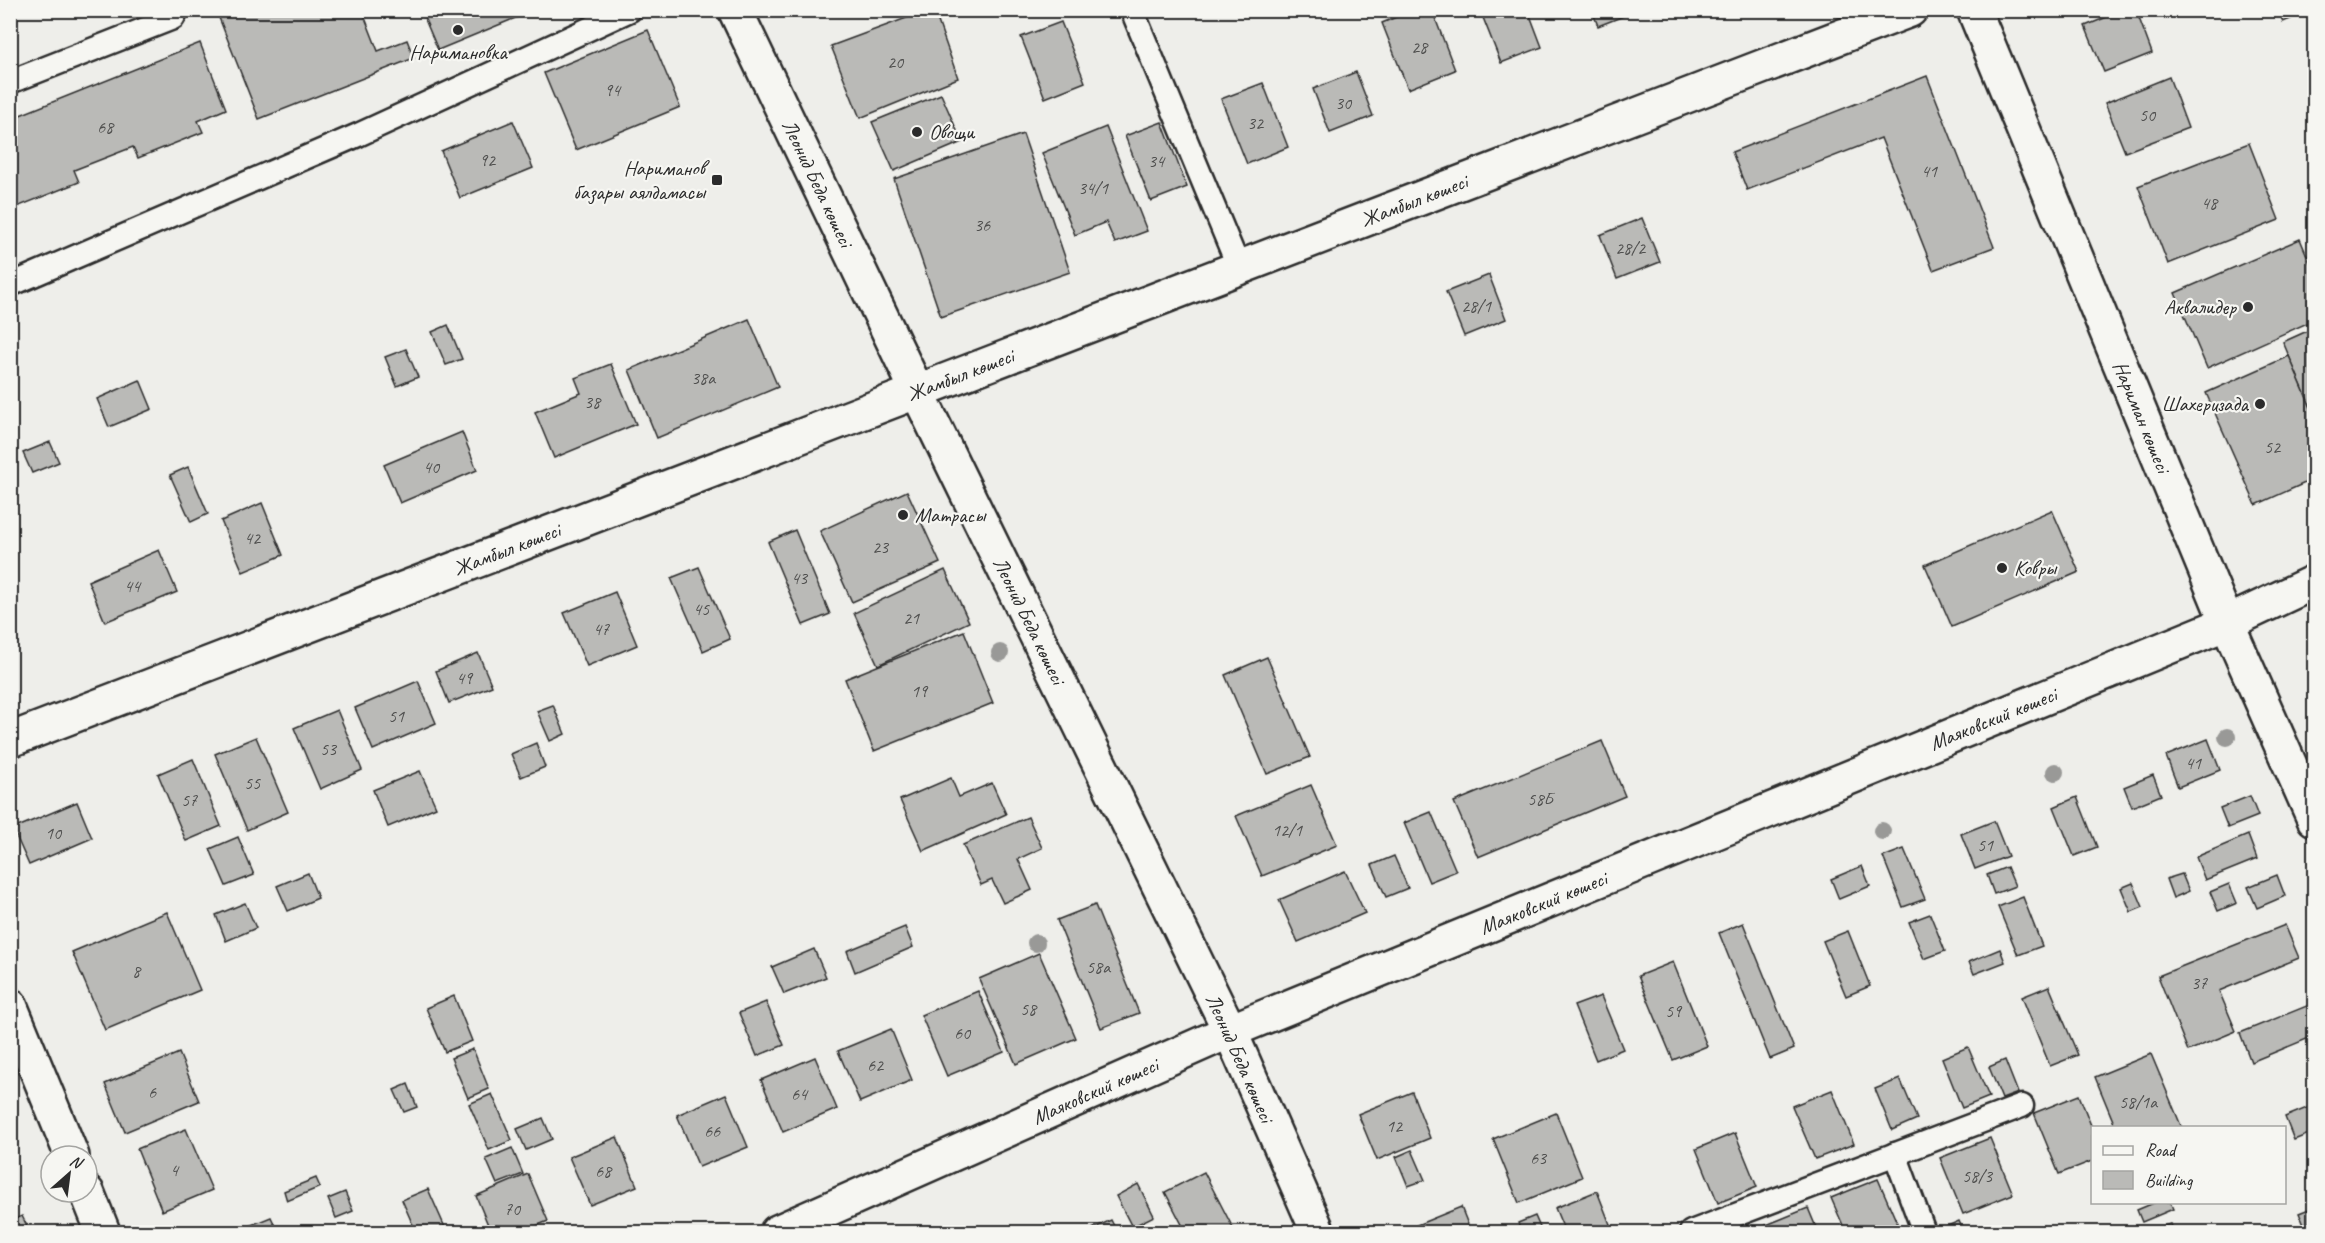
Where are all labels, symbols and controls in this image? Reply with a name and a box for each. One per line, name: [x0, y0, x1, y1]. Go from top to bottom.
marker: Наримановка: [451, 23, 465, 37]
house number: 28: [1411, 36, 1429, 58]
place label: Наримановка: [409, 39, 508, 65]
house number: 20: [887, 51, 905, 73]
house number: 94: [604, 79, 622, 101]
house number: 30: [1335, 92, 1353, 114]
house number: 50: [2139, 104, 2157, 126]
house number: 32: [1247, 112, 1265, 134]
street label: Леонид Беда көшесі: [776, 115, 861, 254]
house number: 68: [97, 116, 115, 138]
place label: Овощи: [929, 119, 976, 145]
marker: Овощи: [910, 125, 924, 139]
house number: 92: [479, 149, 497, 171]
house number: 34: [1148, 150, 1166, 172]
place label: Нариманов базары аялдамасы: [573, 155, 710, 205]
house number: 41: [1921, 160, 1938, 182]
street label: Жамбыл көшесі: [1357, 167, 1474, 233]
marker: Нариманов базары аялдамасы: [710, 173, 724, 187]
house number: 34/1: [1078, 177, 1109, 199]
house number: 48: [2201, 192, 2219, 214]
house number: 36: [974, 214, 991, 236]
house number: 28/2: [1615, 237, 1647, 259]
place label: Аквалидер: [2164, 294, 2237, 320]
house number: 28/1: [1461, 295, 1492, 317]
marker: Аквалидер: [2241, 300, 2255, 314]
street label: Жамбыл көшесі: [903, 342, 1020, 407]
street label: Нариман көшесі: [2107, 357, 2178, 479]
house number: 38а: [691, 367, 716, 389]
house number: 38: [584, 391, 602, 413]
place label: Шахеризада: [2162, 391, 2250, 417]
marker: Шахеризада: [2253, 397, 2267, 411]
house number: 52: [2264, 436, 2282, 458]
house number: 40: [423, 456, 441, 478]
place label: Матрасы: [915, 502, 987, 528]
marker: Матрасы: [896, 508, 910, 522]
street label: Жамбыл көшесі: [449, 516, 567, 581]
house number: 42: [244, 527, 262, 549]
house number: 23: [872, 536, 890, 558]
street label: Леонид Беда көшесі: [987, 553, 1073, 691]
place label: Ковры: [2014, 555, 2058, 581]
marker: Ковры: [1995, 561, 2009, 575]
house number: 43: [791, 567, 809, 589]
house number: 44: [124, 575, 142, 597]
house number: 45: [693, 598, 710, 620]
house number: 21: [903, 607, 920, 629]
house number: 47: [593, 618, 610, 640]
house number: 49: [456, 667, 474, 689]
house number: 19: [911, 680, 929, 702]
street label: Маяковский көшесі: [1926, 680, 2063, 756]
house number: 51: [388, 705, 405, 727]
house number: 53: [320, 738, 338, 760]
house number: 41: [2185, 752, 2202, 774]
house number: 55: [244, 772, 261, 794]
house number: 58Б: [1527, 788, 1556, 810]
house number: 57: [181, 789, 198, 811]
house number: 12/1: [1272, 819, 1303, 841]
house number: 10: [45, 822, 63, 844]
house number: 51: [1977, 834, 1994, 856]
street label: Маяковский көшесі: [1476, 864, 1613, 940]
house number: 58а: [1086, 956, 1111, 978]
house number: 8: [132, 960, 142, 982]
house number: 37: [2191, 972, 2208, 994]
street label: Леонид Беда көшесі: [1200, 990, 1281, 1129]
house number: 58: [1020, 998, 1038, 1020]
house number: 59: [1665, 1000, 1683, 1022]
house number: 60: [954, 1022, 972, 1044]
street label: Маяковский көшесі: [1028, 1050, 1165, 1130]
house number: 62: [867, 1054, 885, 1076]
house number: 6: [148, 1081, 157, 1103]
house number: 64: [791, 1083, 809, 1105]
house number: 58/1а: [2119, 1091, 2158, 1113]
house number: 12: [1386, 1115, 1404, 1137]
house number: 66: [704, 1120, 721, 1142]
legend: [2091, 1126, 2286, 1204]
text: Road: [2145, 1139, 2178, 1161]
north arrow: [39, 1144, 99, 1204]
house number: 63: [1530, 1147, 1548, 1169]
text: N: [67, 1150, 87, 1174]
house number: 4: [170, 1159, 180, 1181]
house number: 68: [595, 1160, 613, 1182]
house number: 58/3: [1962, 1165, 1994, 1187]
text: Building: [2145, 1169, 2194, 1191]
house number: 70: [504, 1198, 522, 1220]

